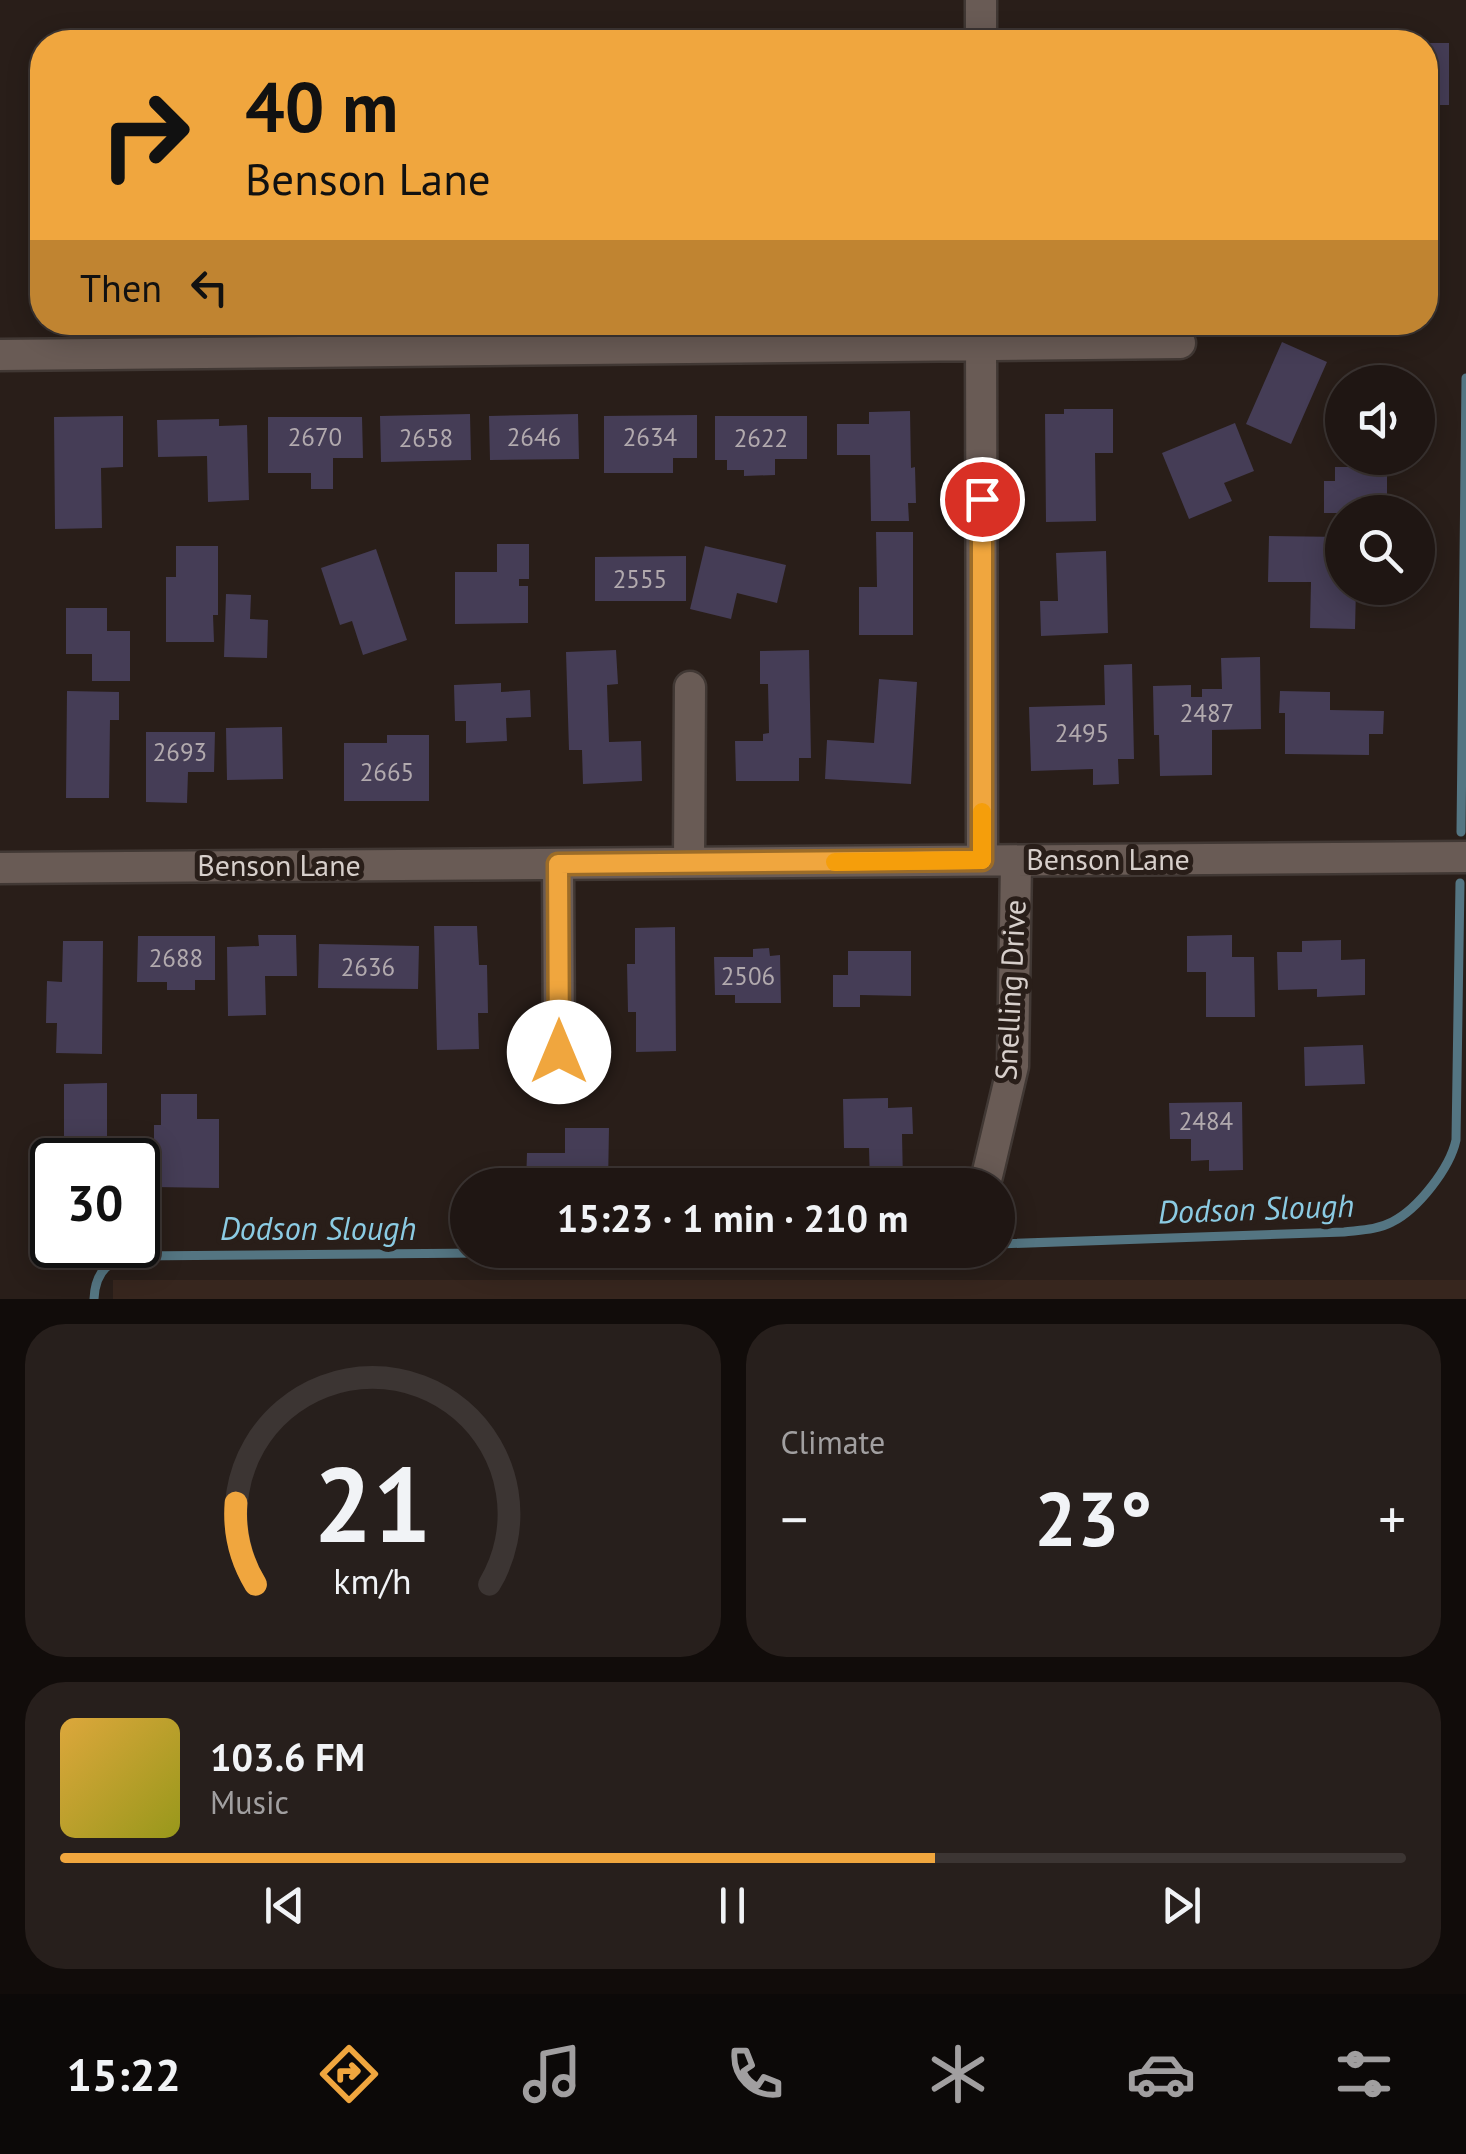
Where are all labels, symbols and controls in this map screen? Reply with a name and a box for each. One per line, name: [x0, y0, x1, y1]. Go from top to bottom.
text: 40 m: [245, 61, 398, 151]
icon: right: [80, 70, 210, 200]
text: Benson Lane: [245, 149, 491, 207]
icon: left: [182, 260, 237, 315]
text: Then: [80, 263, 162, 312]
map controls: [1325, 365, 1435, 605]
button: sound: [1325, 365, 1435, 475]
house number: 2670: [288, 421, 342, 453]
house number: 2646: [507, 421, 561, 453]
house number: 2634: [623, 421, 678, 453]
house number: 2658: [399, 422, 453, 454]
house number: 2622: [734, 422, 788, 454]
pin: [940, 457, 1025, 542]
icon: arrive: [955, 472, 1010, 527]
button: search: [1325, 495, 1435, 605]
house number: 2555: [613, 563, 667, 595]
house number: 2487: [1180, 697, 1234, 729]
house number: 2495: [1055, 717, 1109, 749]
house number: 2693: [153, 736, 207, 768]
house number: 2665: [360, 756, 414, 788]
street label: Benson Lane: [1026, 839, 1190, 878]
street label: Benson Lane: [197, 845, 361, 884]
street label: Snelling Drive: [985, 899, 1034, 1081]
house number: 2688: [149, 942, 203, 974]
house number: 2636: [341, 951, 395, 983]
house number: 2506: [721, 960, 775, 992]
position arrow: [507, 1000, 611, 1104]
house number: 2484: [1179, 1105, 1234, 1137]
speed limit sign: 30: [30, 1138, 160, 1268]
water label: Dodson Slough: [1157, 1184, 1355, 1232]
text: 15:23 · 1 min · 210 m: [557, 1193, 908, 1242]
water label: Dodson Slough: [220, 1207, 416, 1249]
text: Climate: [781, 1421, 885, 1463]
text: 21: [314, 1436, 432, 1571]
text: 23°: [1034, 1470, 1152, 1567]
text: −: [781, 1483, 808, 1554]
text: +: [1378, 1483, 1406, 1554]
text: km/h: [334, 1558, 412, 1604]
text: 103.6 FM: [210, 1732, 365, 1781]
text: Music: [210, 1781, 289, 1823]
icon: previous: [257, 1878, 312, 1933]
icon: pause: [705, 1878, 760, 1933]
icon: next: [1154, 1878, 1209, 1933]
icon: directions: [314, 2039, 384, 2109]
icon: music: [517, 2039, 587, 2109]
icon: phone: [720, 2039, 790, 2109]
icon: climate: [923, 2039, 993, 2109]
icon: car: [1126, 2039, 1196, 2109]
icon: filters: [1329, 2039, 1399, 2109]
text: 15:22: [67, 2045, 181, 2103]

